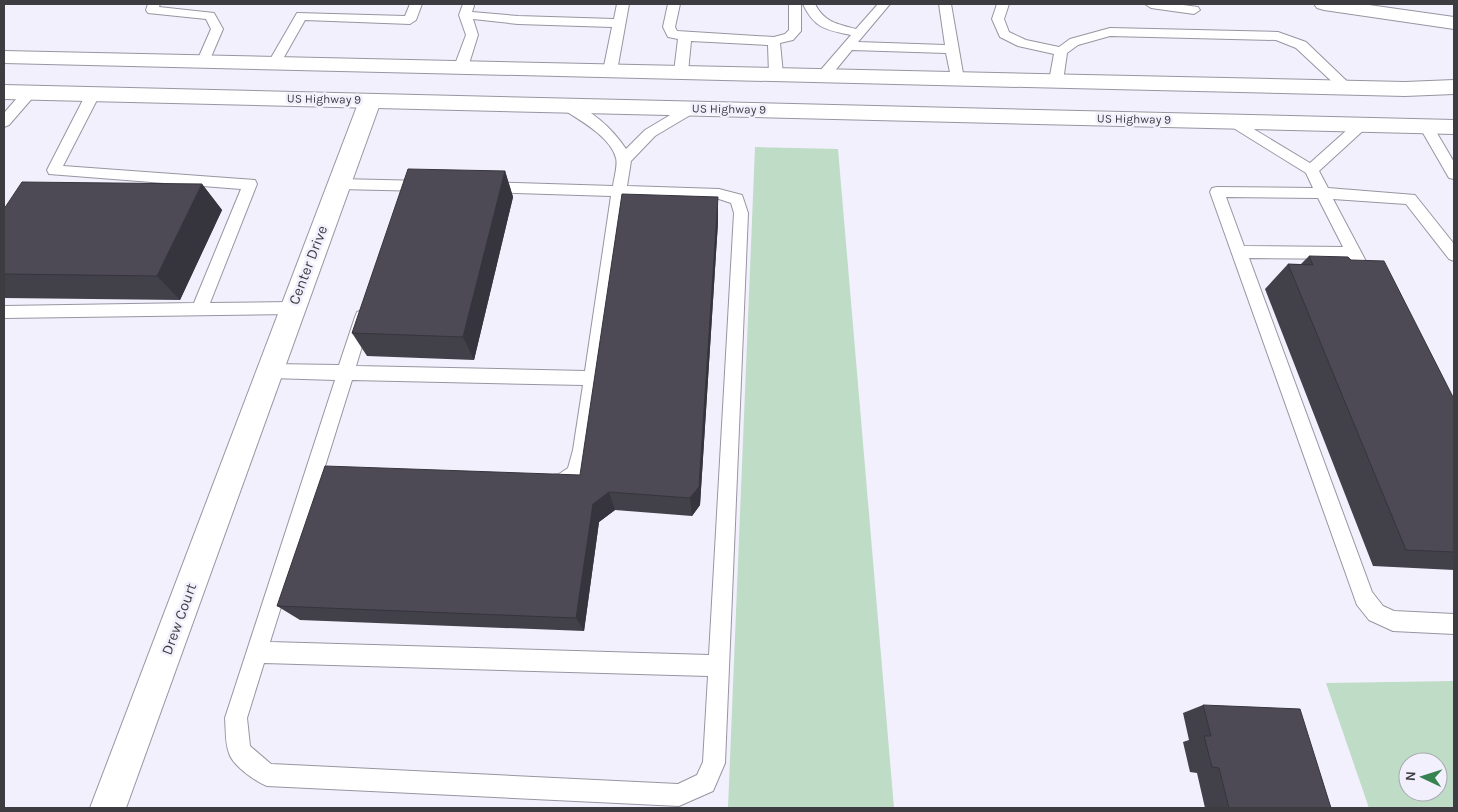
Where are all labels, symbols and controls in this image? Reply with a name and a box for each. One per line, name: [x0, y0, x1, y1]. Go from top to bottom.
street label: US Highway 9: [287, 91, 361, 107]
street label: US Highway 9: [692, 101, 766, 117]
street label: US Highway 9: [1097, 111, 1171, 127]
street label: Center Drive: [285, 223, 331, 307]
street label: Drew Court: [158, 580, 200, 657]
north arrow: [1398, 752, 1448, 802]
text: N: [1402, 771, 1419, 782]

